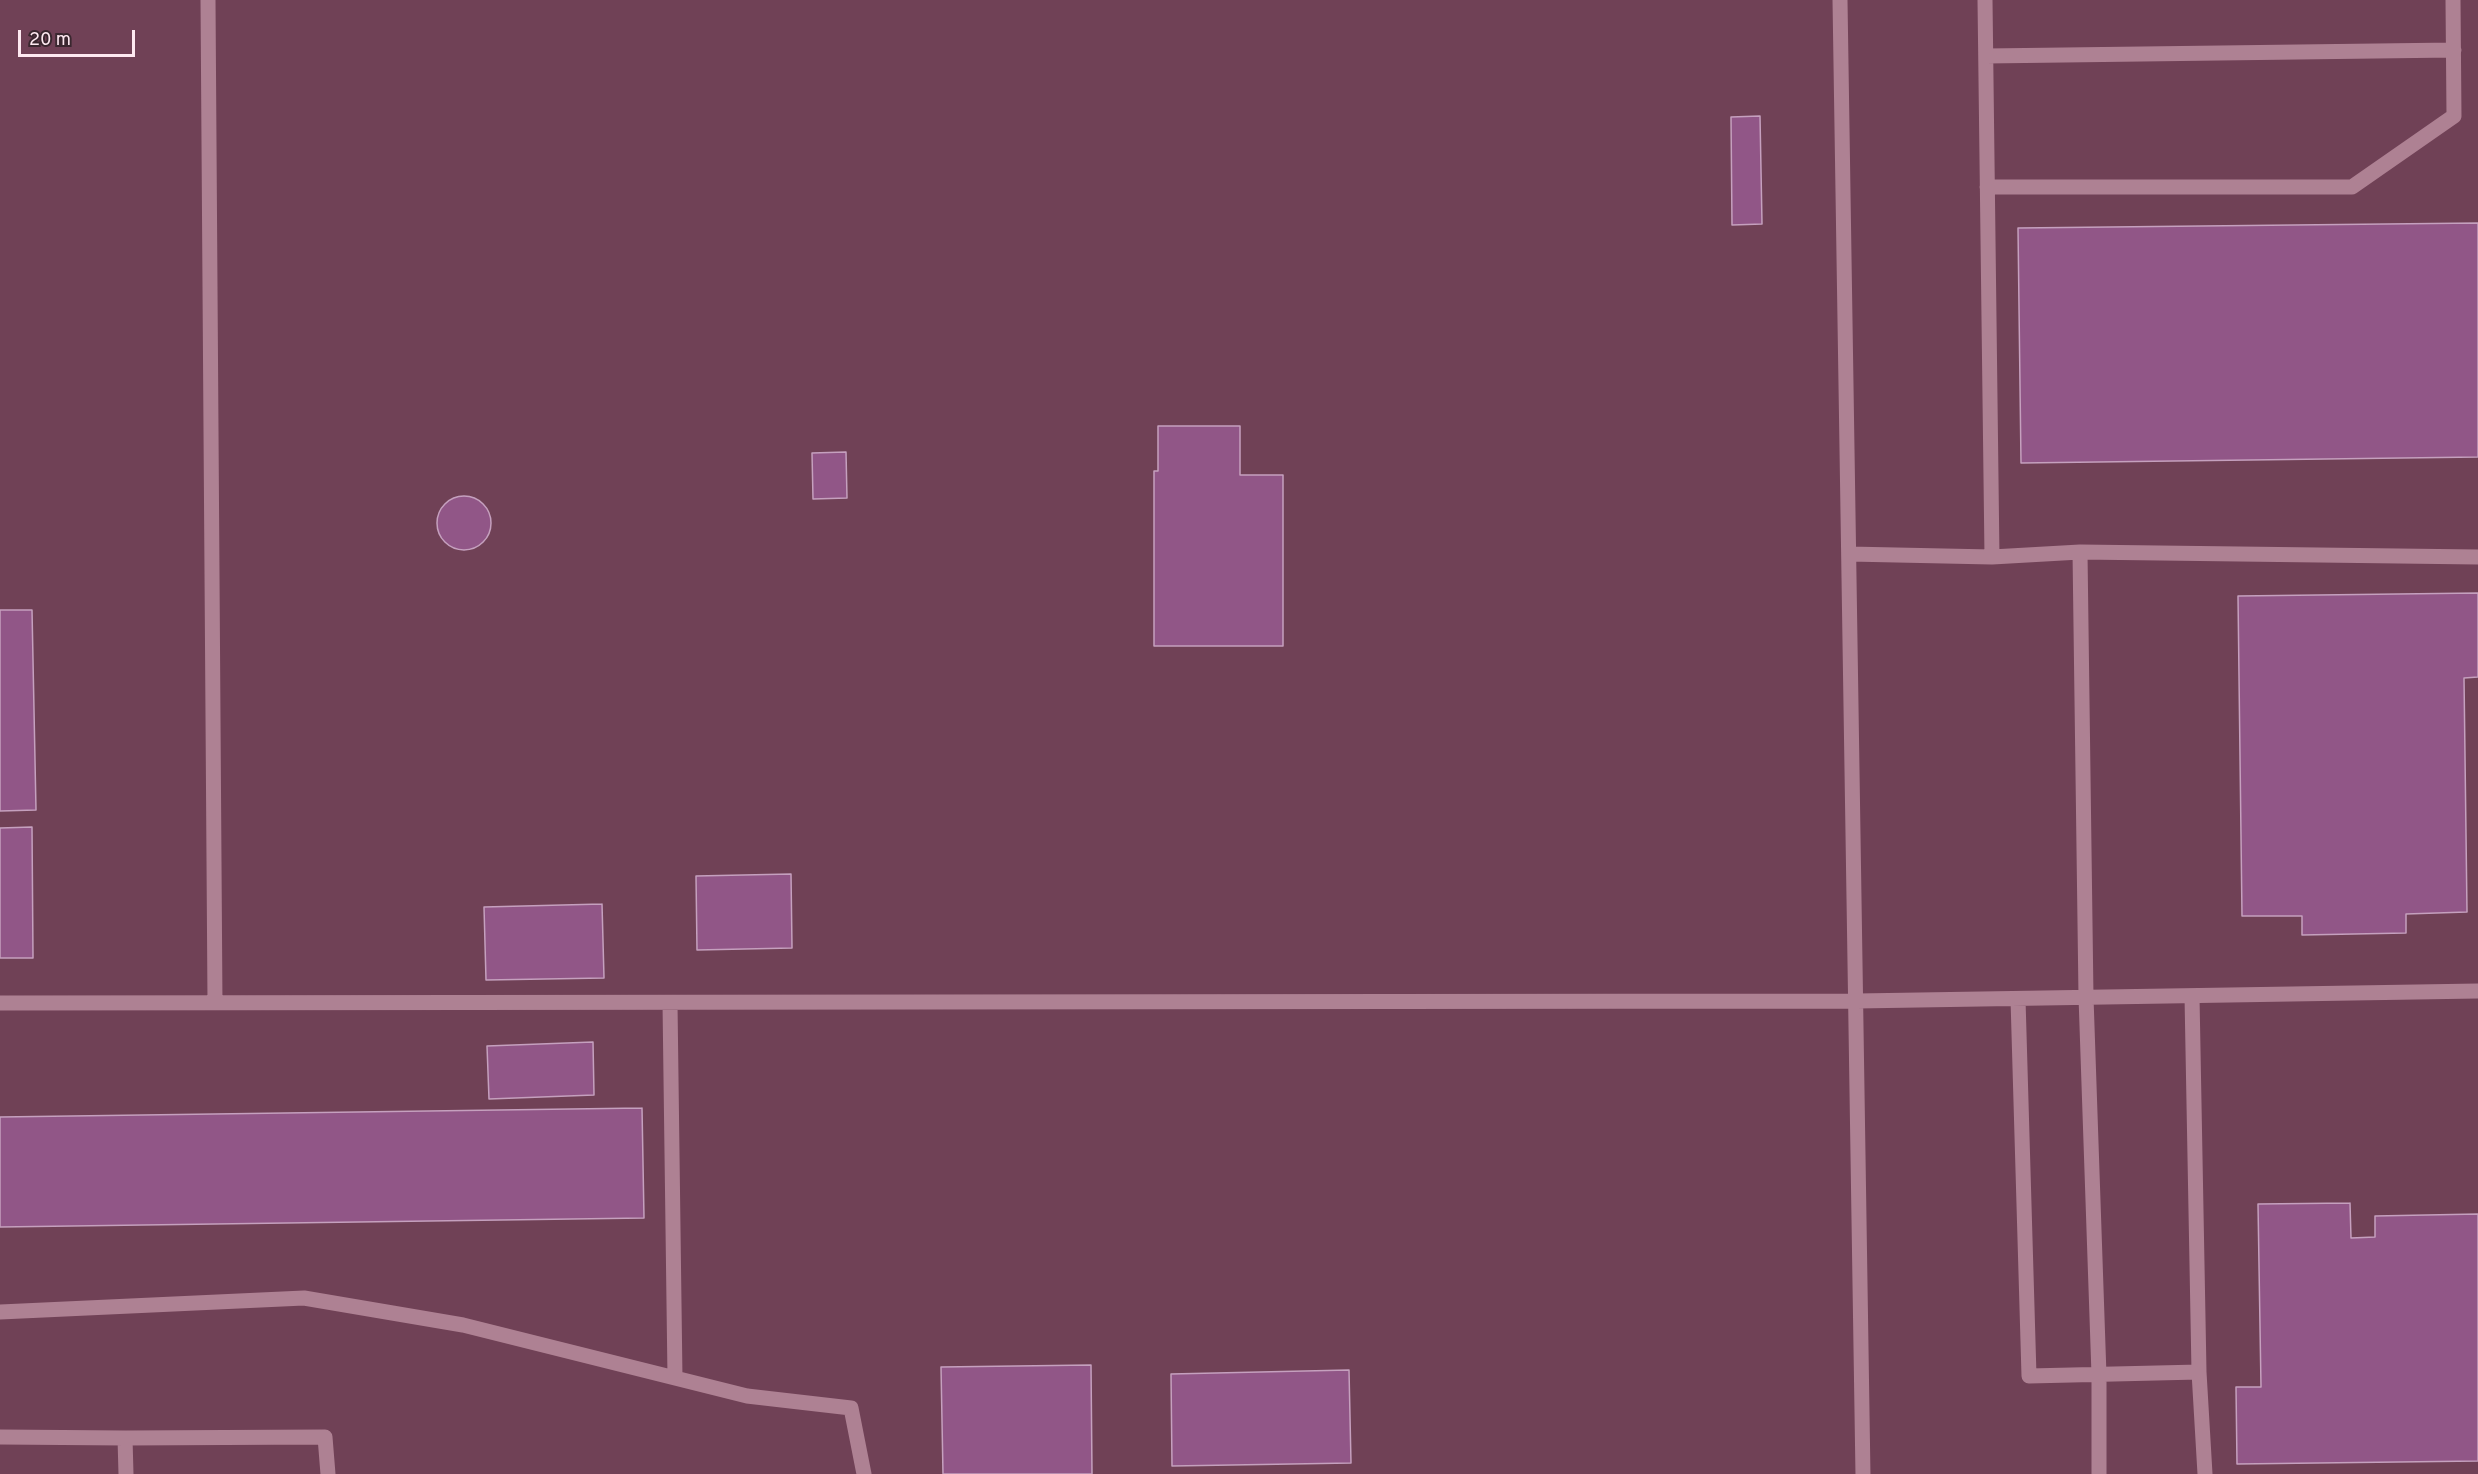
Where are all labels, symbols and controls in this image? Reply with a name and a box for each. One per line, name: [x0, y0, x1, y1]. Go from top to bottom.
scale bar: [21, 18, 138, 56]
text: 20 m: [29, 29, 71, 52]

